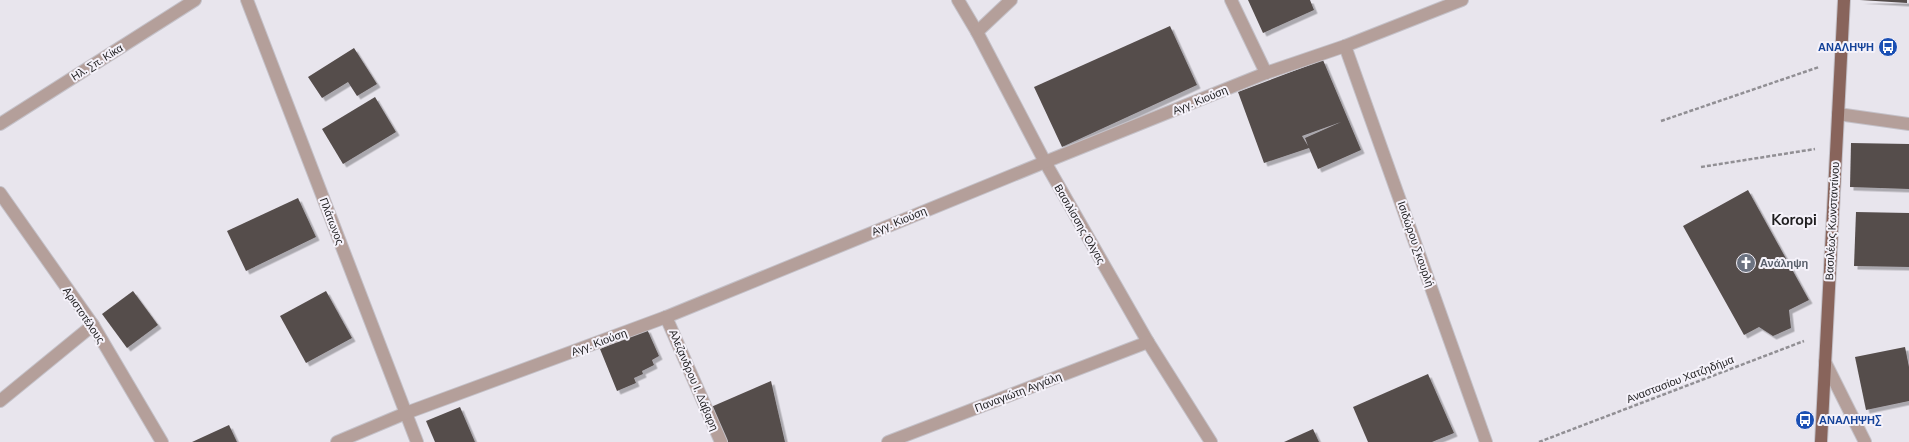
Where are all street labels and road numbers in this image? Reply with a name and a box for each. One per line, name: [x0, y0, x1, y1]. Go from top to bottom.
street label: Ηλ. Σπ. Κίκα: [68, 40, 127, 84]
street label: Αγγ. Κιούση: [1170, 83, 1230, 118]
street label: Βασιλέως Κωνσταντίνου: [1822, 161, 1843, 281]
street label: Βασιλίσσης Όλγας: [1051, 182, 1109, 267]
street label: Πλάτωνος: [316, 195, 347, 247]
street label: Ισιδώρου Σκουρλή: [1394, 199, 1437, 289]
street label: Αγγ. Κιούση: [869, 204, 929, 239]
street label: Αριστοτέλους: [59, 284, 108, 346]
street label: Αγγ. Κιούση: [569, 325, 629, 359]
street label: Αλεζανδρου Ι. Δάβαρη: [665, 327, 722, 433]
street label: Αναστασίου Χατζηδήμα: [1624, 352, 1737, 407]
street label: Παναγιώτη Αγγάλη: [973, 369, 1064, 416]

